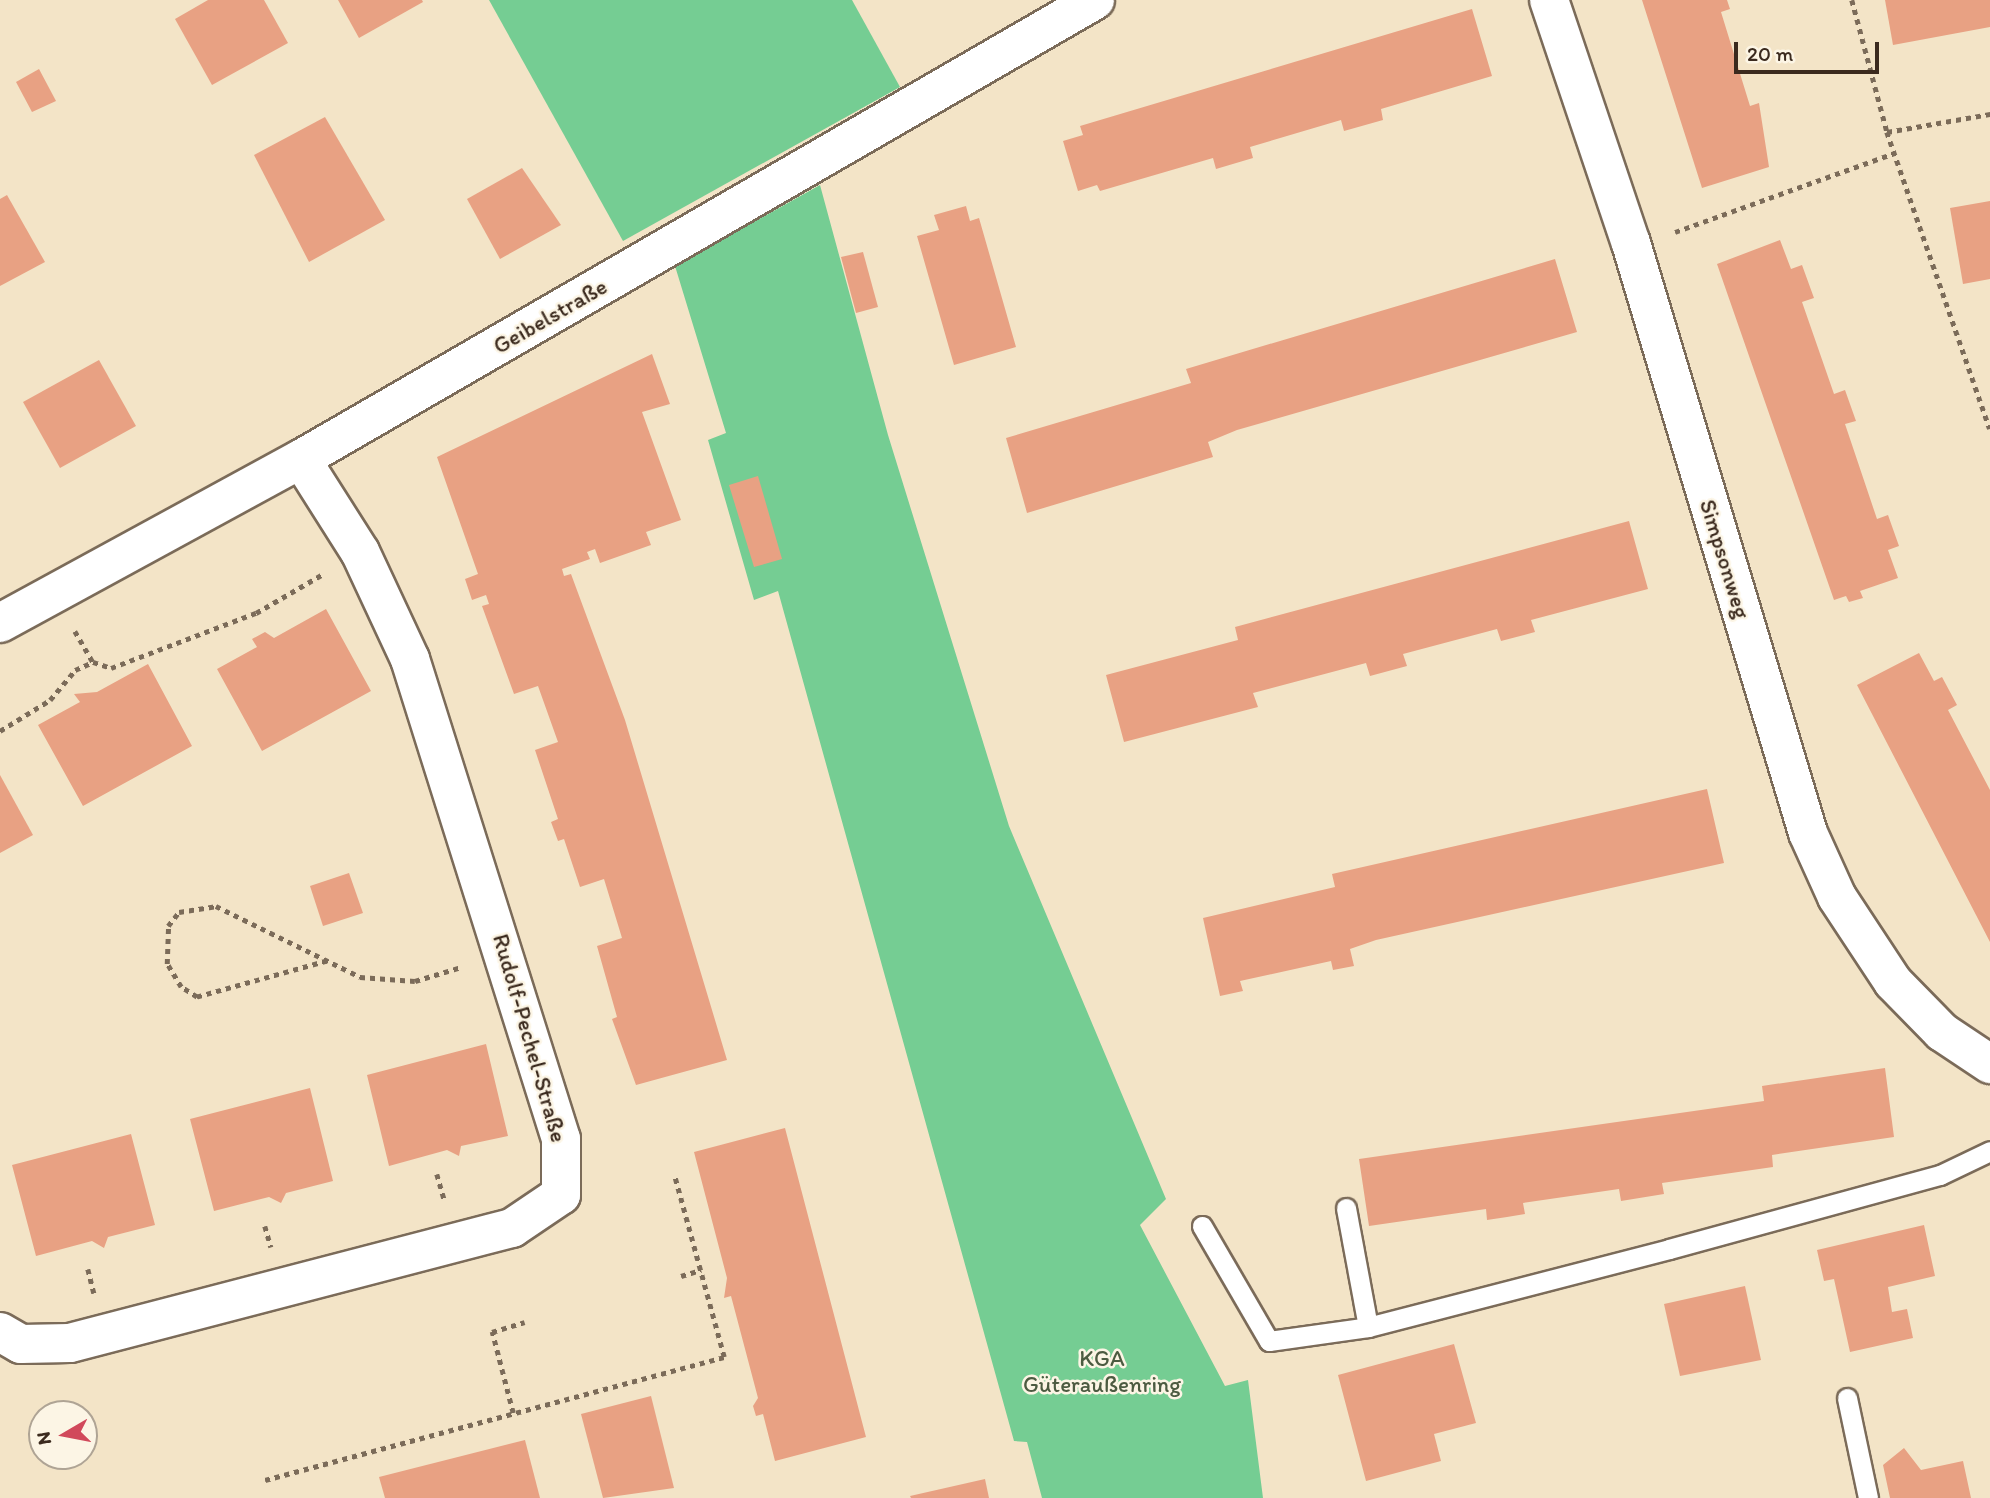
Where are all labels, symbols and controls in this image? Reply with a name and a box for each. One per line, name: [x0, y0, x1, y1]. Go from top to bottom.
scale bar: [1738, 28, 1883, 72]
text: 20 m: [1747, 41, 1793, 66]
street label: Geibelstraße: [488, 272, 612, 360]
street label: Simpsonweg: [1694, 496, 1756, 622]
street label: Rudolf-Pechel-Straße: [487, 931, 573, 1145]
park label: KGA Güteraußenring: [1023, 1344, 1181, 1398]
north arrow: [28, 1400, 98, 1470]
text: N: [31, 1430, 56, 1447]

